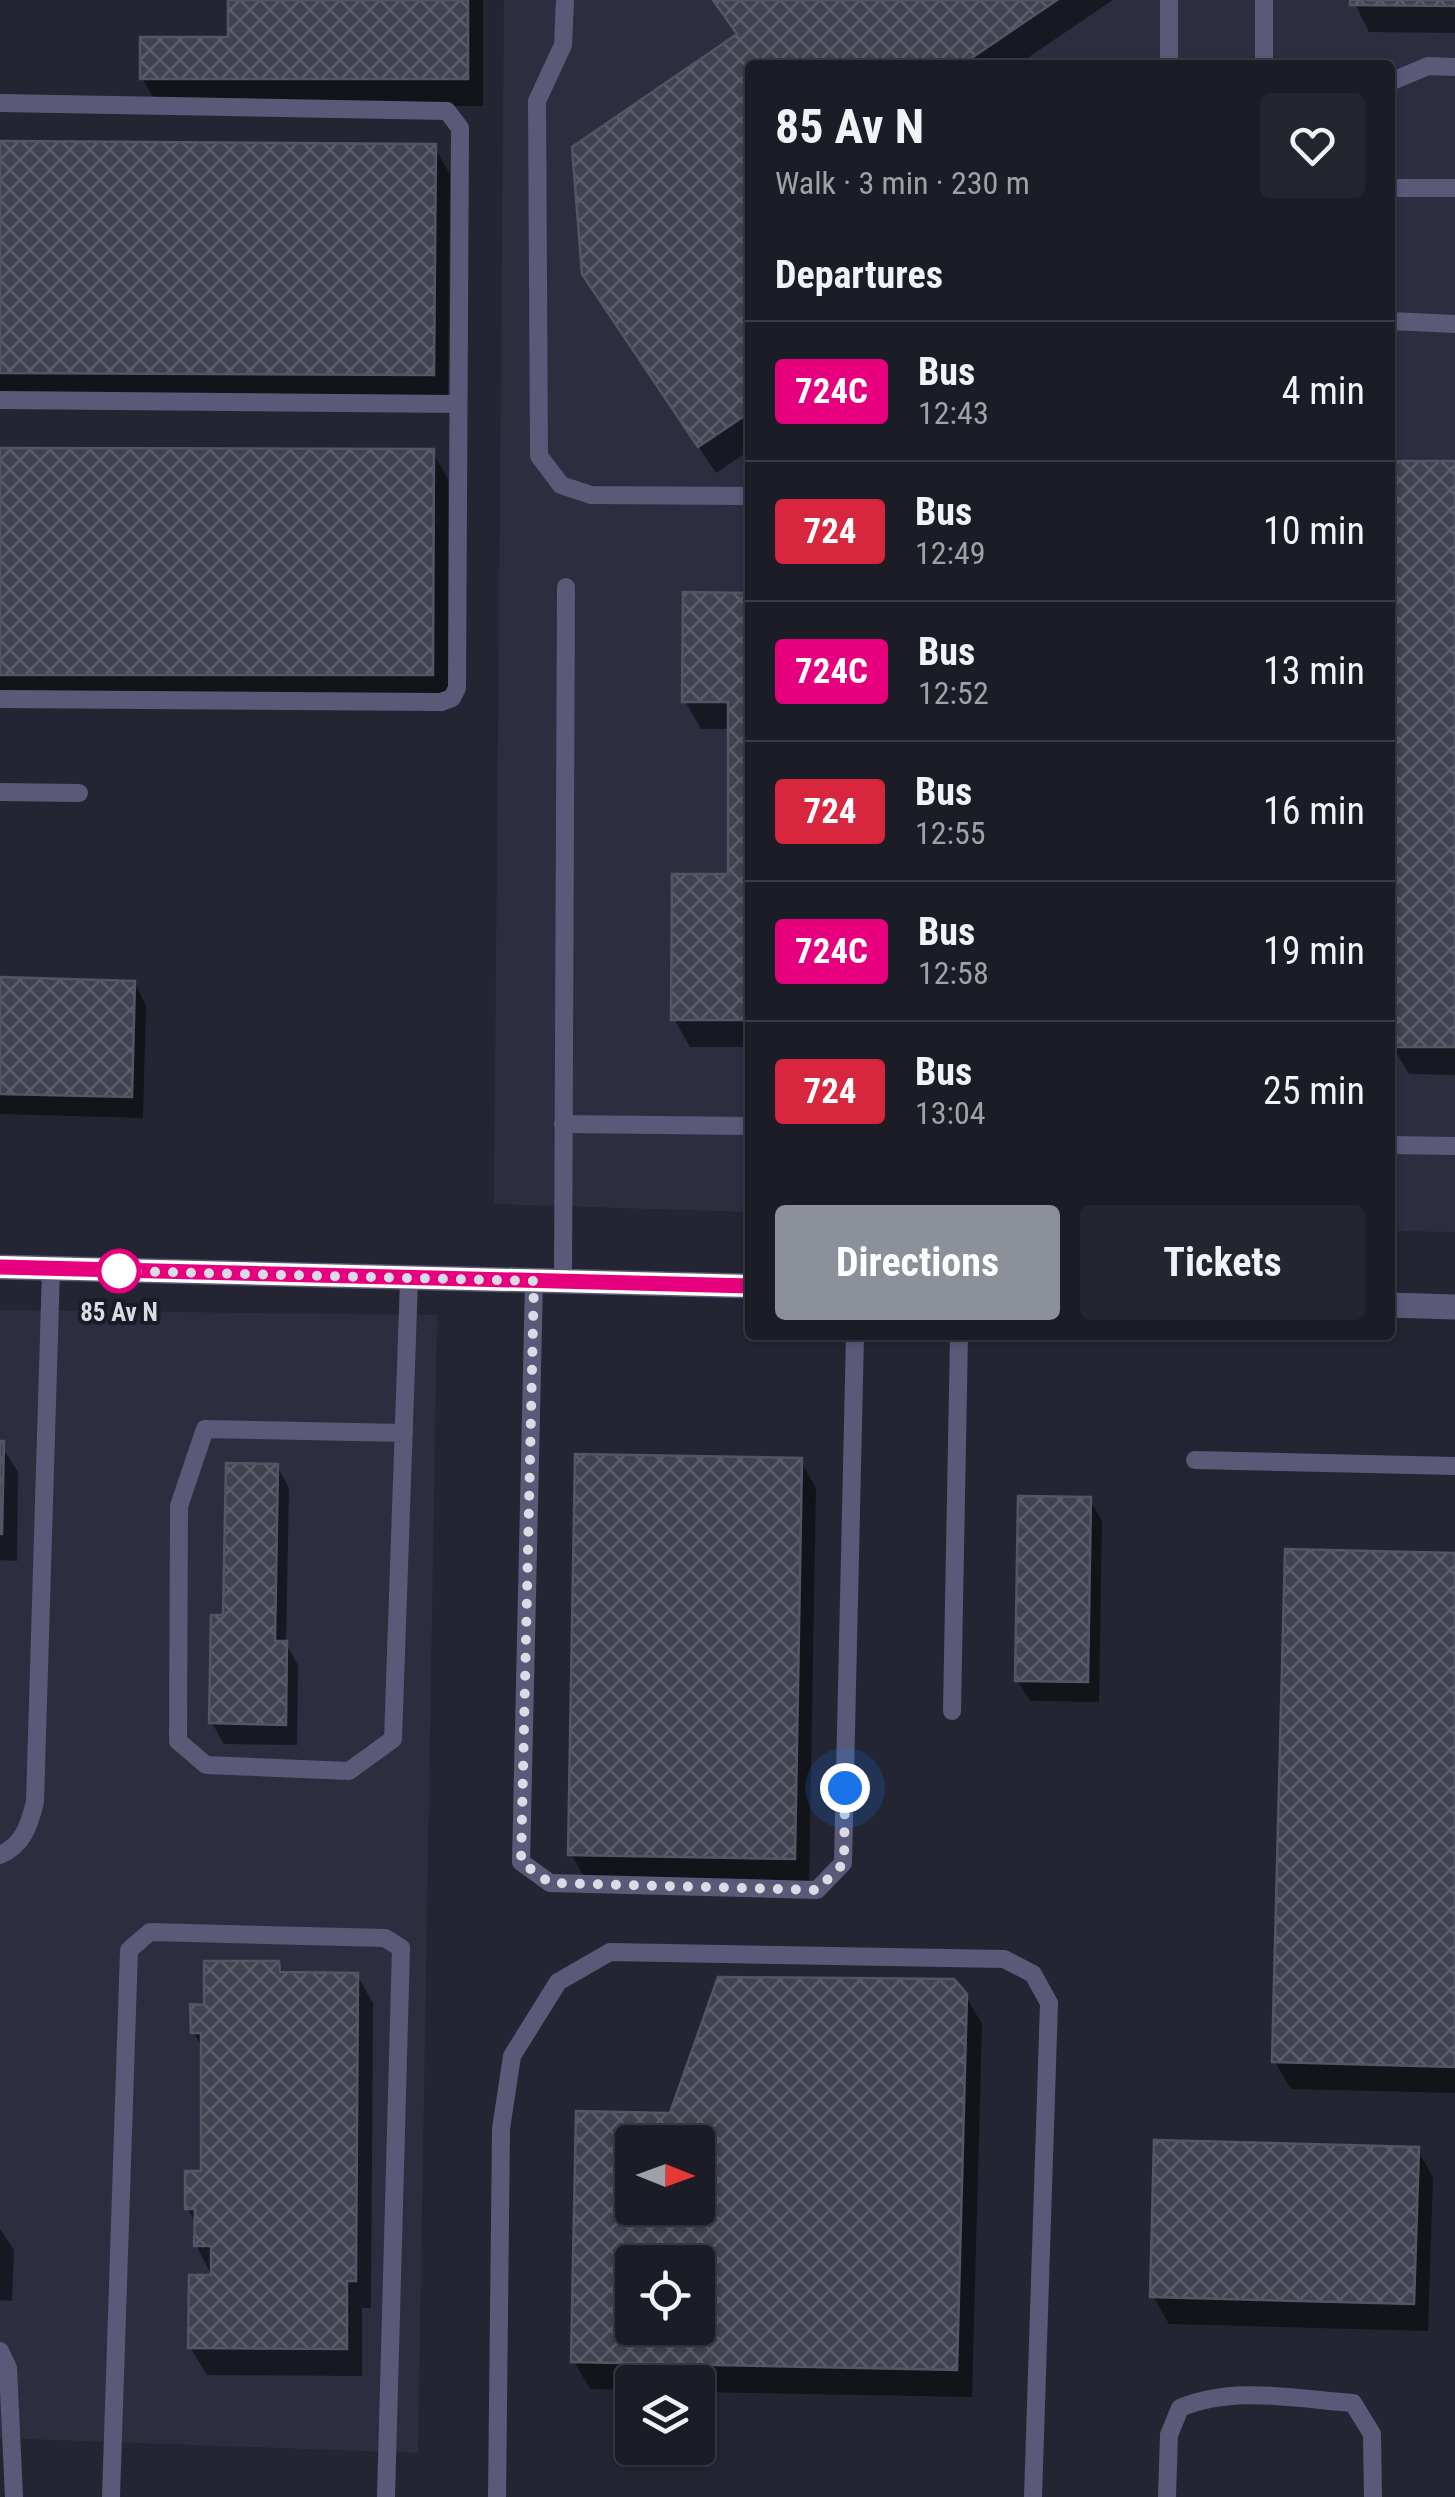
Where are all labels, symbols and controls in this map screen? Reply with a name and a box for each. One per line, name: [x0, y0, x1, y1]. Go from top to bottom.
button: heart: [1260, 93, 1365, 198]
text: 85 Av N: [775, 98, 924, 155]
text: Walk · 3 min · 230 m: [775, 164, 1030, 202]
text: Departures: [775, 253, 943, 297]
text: Bus: [918, 350, 975, 394]
text: 4 min: [1282, 369, 1365, 413]
text: 724C: [795, 371, 868, 412]
text: 12:43: [918, 394, 989, 432]
text: Bus: [915, 490, 972, 534]
text: 10 min: [1263, 509, 1365, 553]
text: 724: [803, 511, 857, 552]
text: 12:49: [915, 534, 986, 572]
text: Bus: [918, 630, 975, 674]
text: 13 min: [1263, 649, 1365, 693]
text: 724C: [795, 651, 868, 692]
text: 12:52: [918, 674, 989, 712]
text: Bus: [915, 770, 972, 814]
text: 16 min: [1263, 789, 1365, 833]
text: 724: [803, 791, 857, 832]
text: 12:55: [915, 814, 986, 852]
text: Bus: [918, 910, 975, 954]
text: 19 min: [1263, 929, 1365, 973]
text: 724C: [795, 931, 868, 972]
text: 12:58: [918, 954, 989, 992]
text: Bus: [915, 1050, 972, 1094]
text: 25 min: [1263, 1069, 1365, 1113]
text: 724: [803, 1071, 857, 1112]
text: 13:04: [915, 1094, 986, 1132]
button: Directions: [775, 1205, 1060, 1320]
button: Tickets: [1080, 1205, 1365, 1320]
marker: 85 Av N: [98, 1250, 140, 1292]
place label: 85 Av N: [80, 1298, 158, 1327]
your location: [820, 1763, 870, 1813]
north arrow: [615, 2125, 715, 2225]
map controls: [615, 2125, 715, 2465]
button: locate: [615, 2245, 715, 2345]
button: layers: [615, 2365, 715, 2465]

